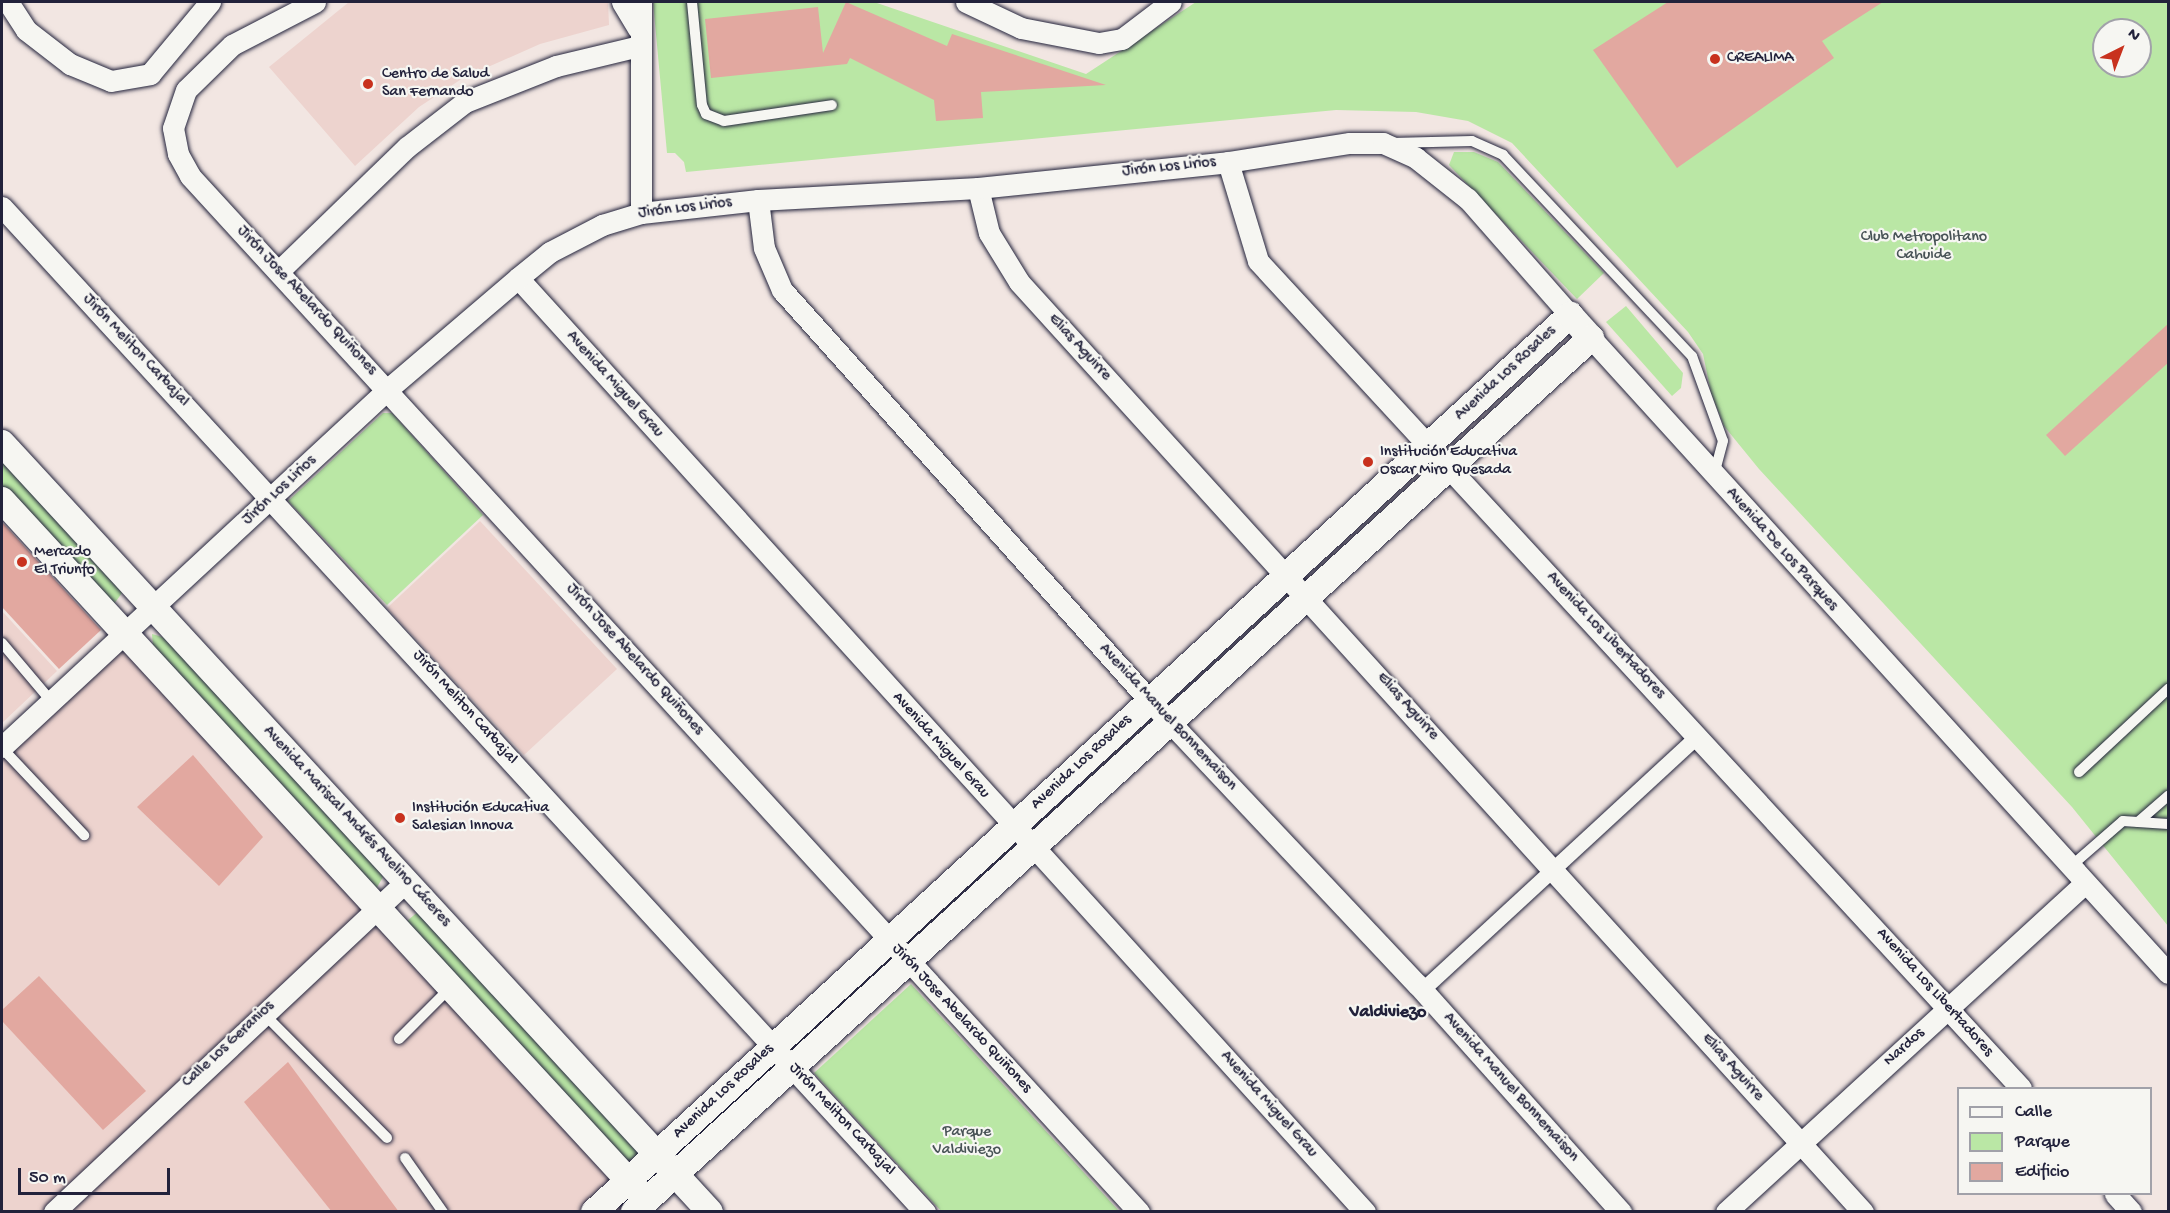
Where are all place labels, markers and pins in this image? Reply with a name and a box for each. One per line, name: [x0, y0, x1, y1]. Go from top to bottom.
place label: CREALIMA: [1727, 49, 1794, 69]
marker: CREALIMA: [1708, 52, 1722, 66]
place label: Centro de Salud San Fernando: [382, 65, 489, 103]
marker: Centro de Salud San Fernando: [359, 75, 377, 93]
place label: Institución Educativa Oscar Miro Quesada: [1380, 443, 1517, 481]
marker: Institución Educativa Oscar Miro Quesada: [1361, 455, 1375, 469]
place label: Mercado El Triunfo: [34, 543, 95, 581]
marker: Mercado El Triunfo: [15, 555, 29, 569]
place label: Institución Educativa Salesian Innova: [412, 799, 549, 837]
marker: Institución Educativa Salesian Innova: [393, 811, 407, 825]

